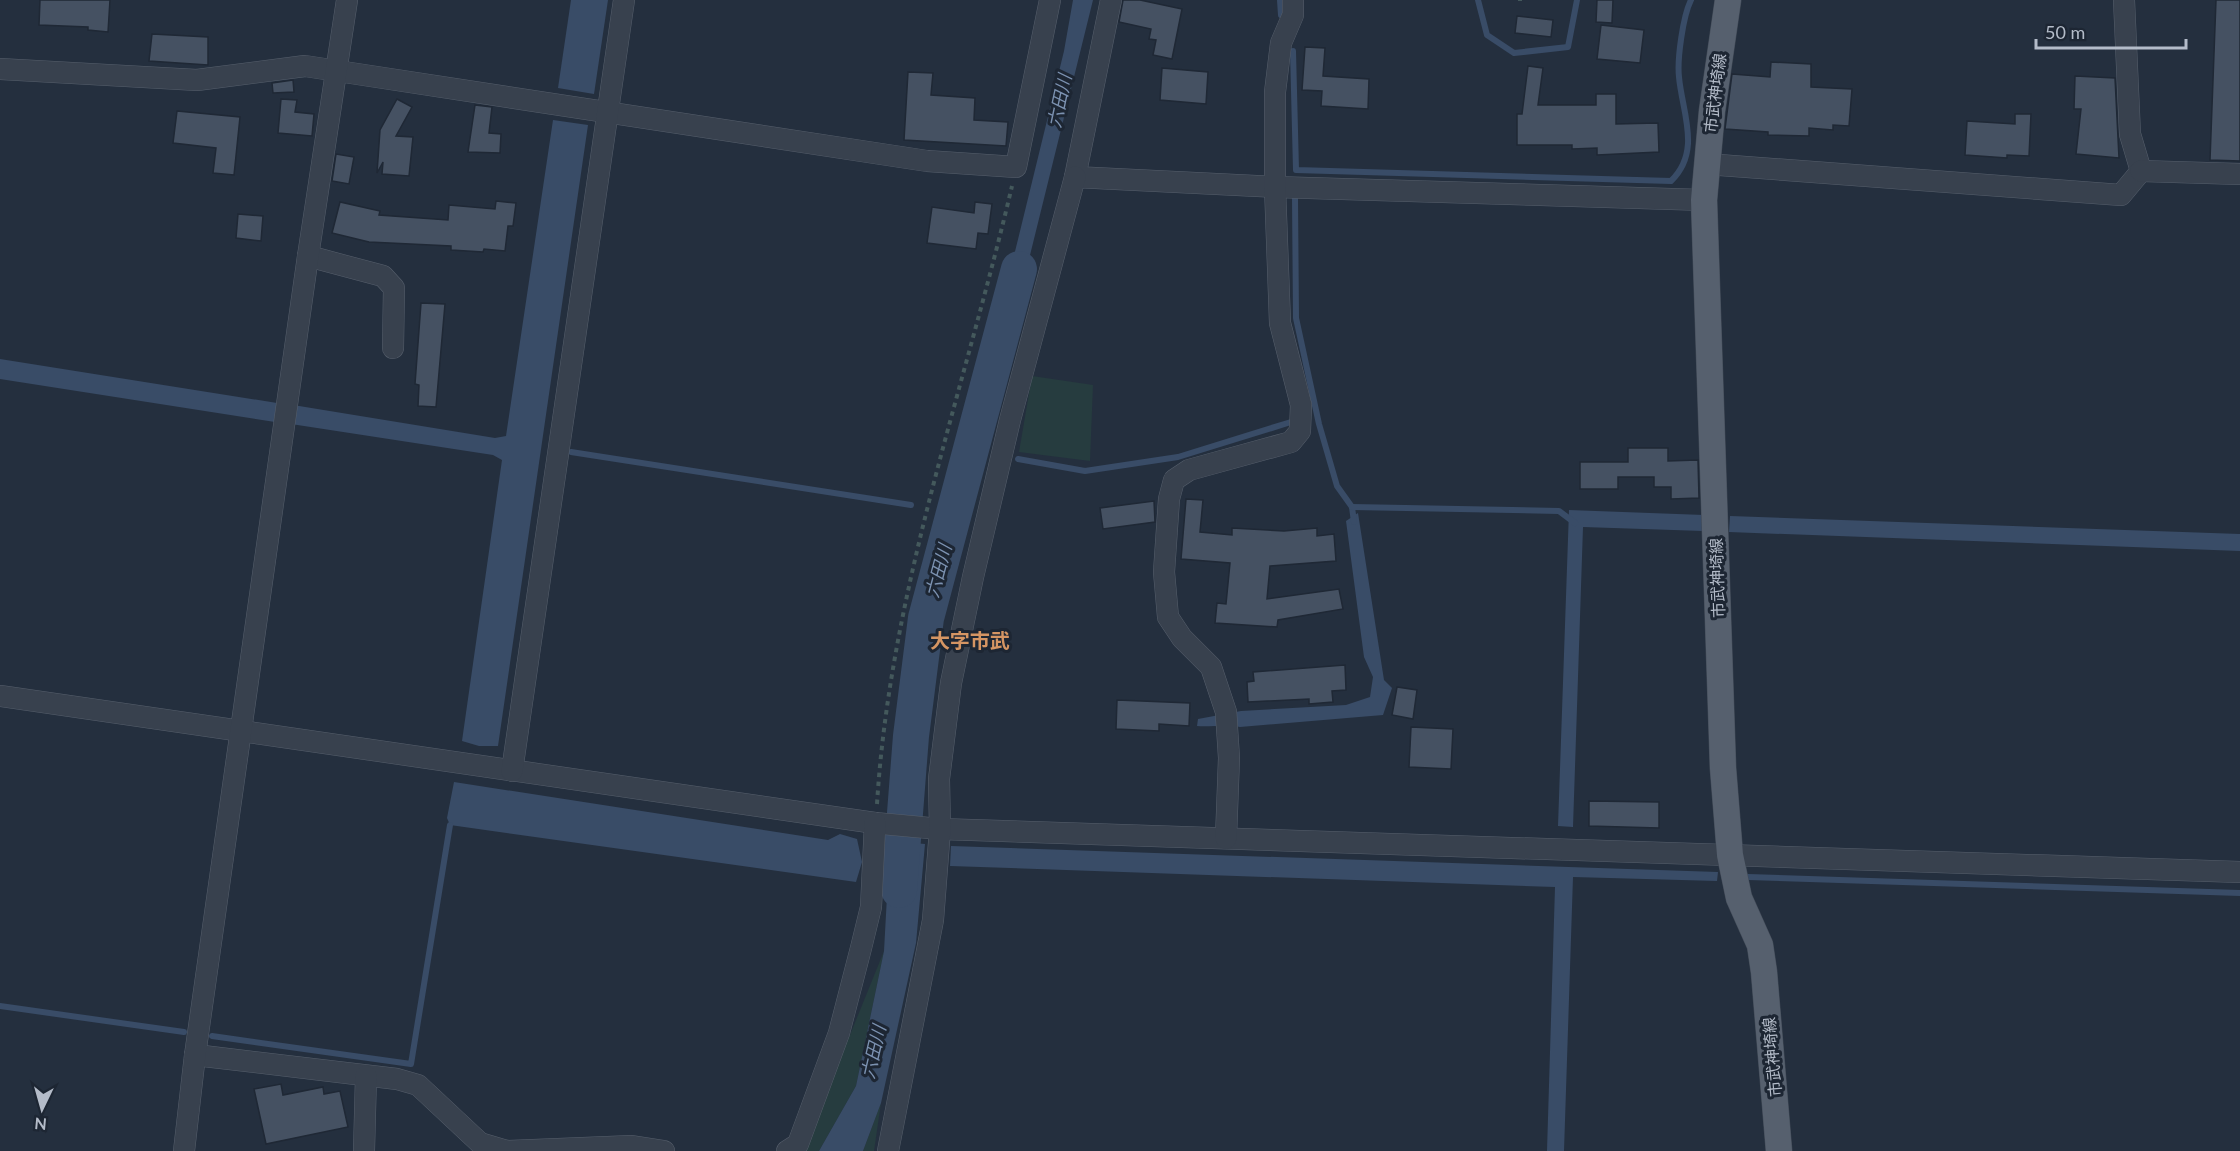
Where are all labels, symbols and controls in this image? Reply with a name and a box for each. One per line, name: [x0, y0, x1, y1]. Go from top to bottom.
scale bar: [2036, 12, 2186, 50]
text: 50 m: [2045, 21, 2085, 43]
street label: 市武神埼線: [1700, 52, 1729, 134]
water label: 六田川: [1043, 70, 1076, 129]
street label: 市武神埼線: [1706, 538, 1727, 618]
water label: 六田川: [920, 540, 956, 600]
district label: 大字市武: [930, 628, 1010, 652]
street label: 市武神埼線: [1759, 1016, 1784, 1098]
water label: 六田川: [856, 1021, 890, 1081]
north arrow: [12, 1079, 72, 1139]
text: N: [34, 1114, 48, 1134]

